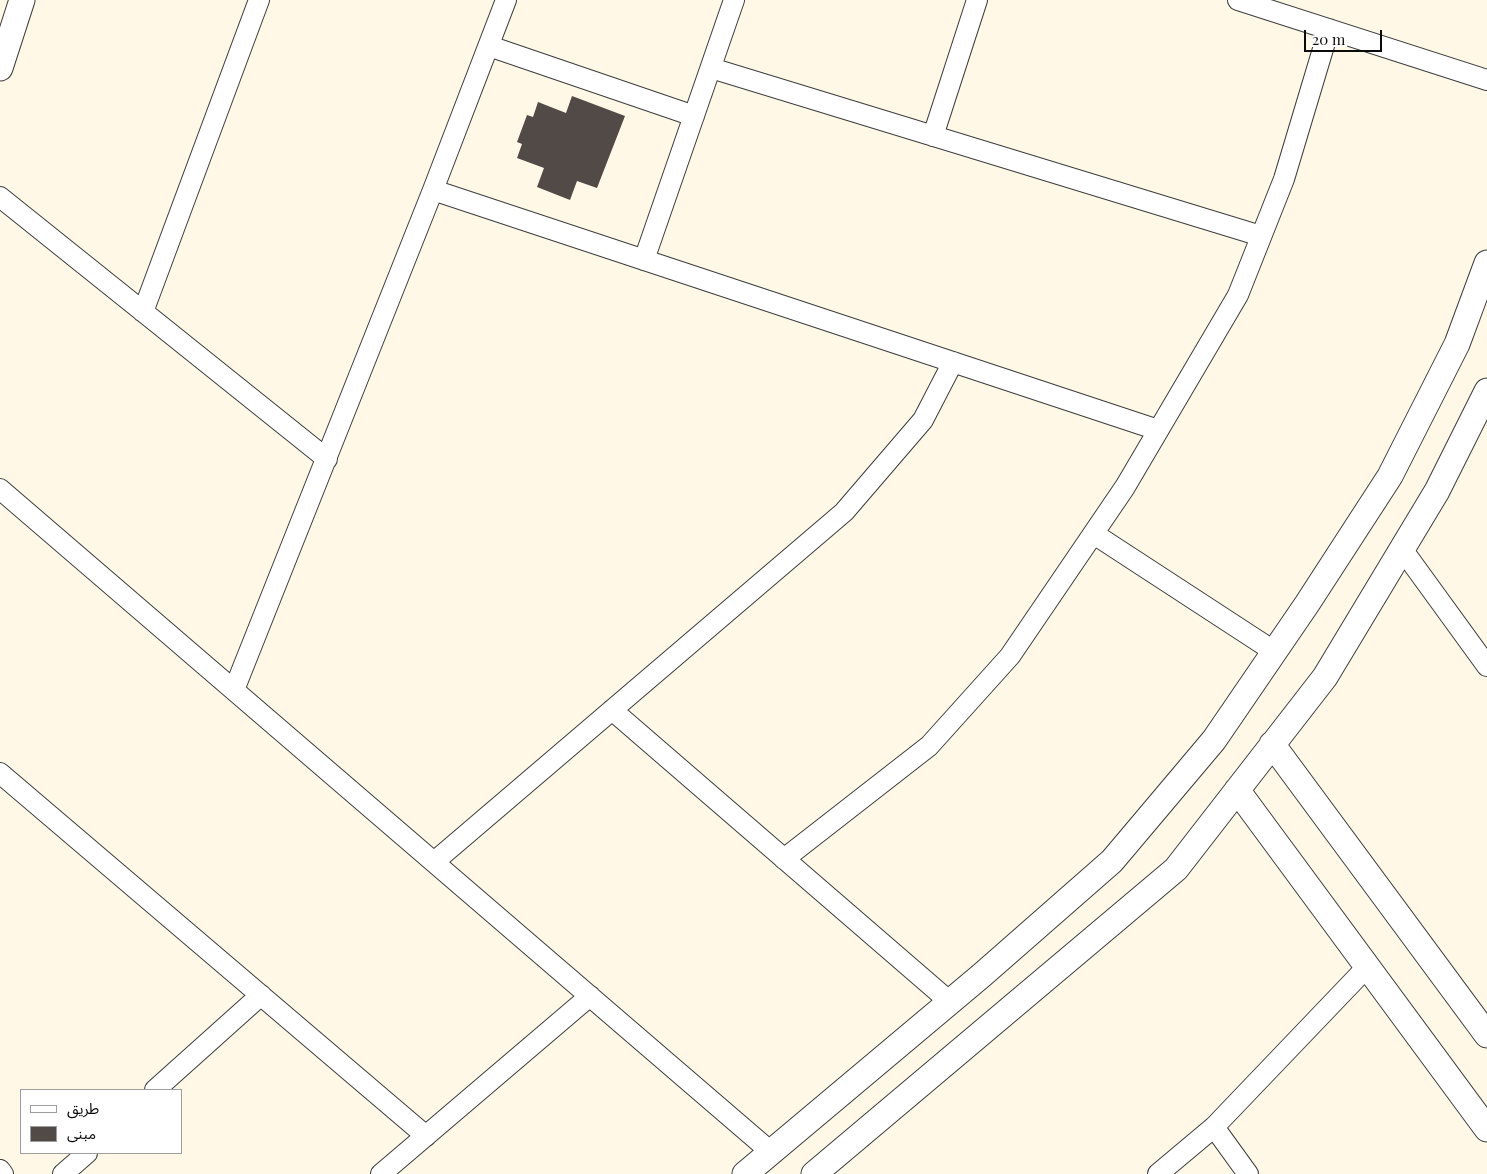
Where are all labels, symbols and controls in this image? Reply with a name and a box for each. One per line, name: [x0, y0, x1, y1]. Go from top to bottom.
scale bar: [1307, 20, 1384, 52]
text: 20 m: [1312, 29, 1345, 49]
legend: [20, 1089, 182, 1154]
text: طريق: [67, 1098, 99, 1118]
text: مبنى: [67, 1123, 96, 1143]

